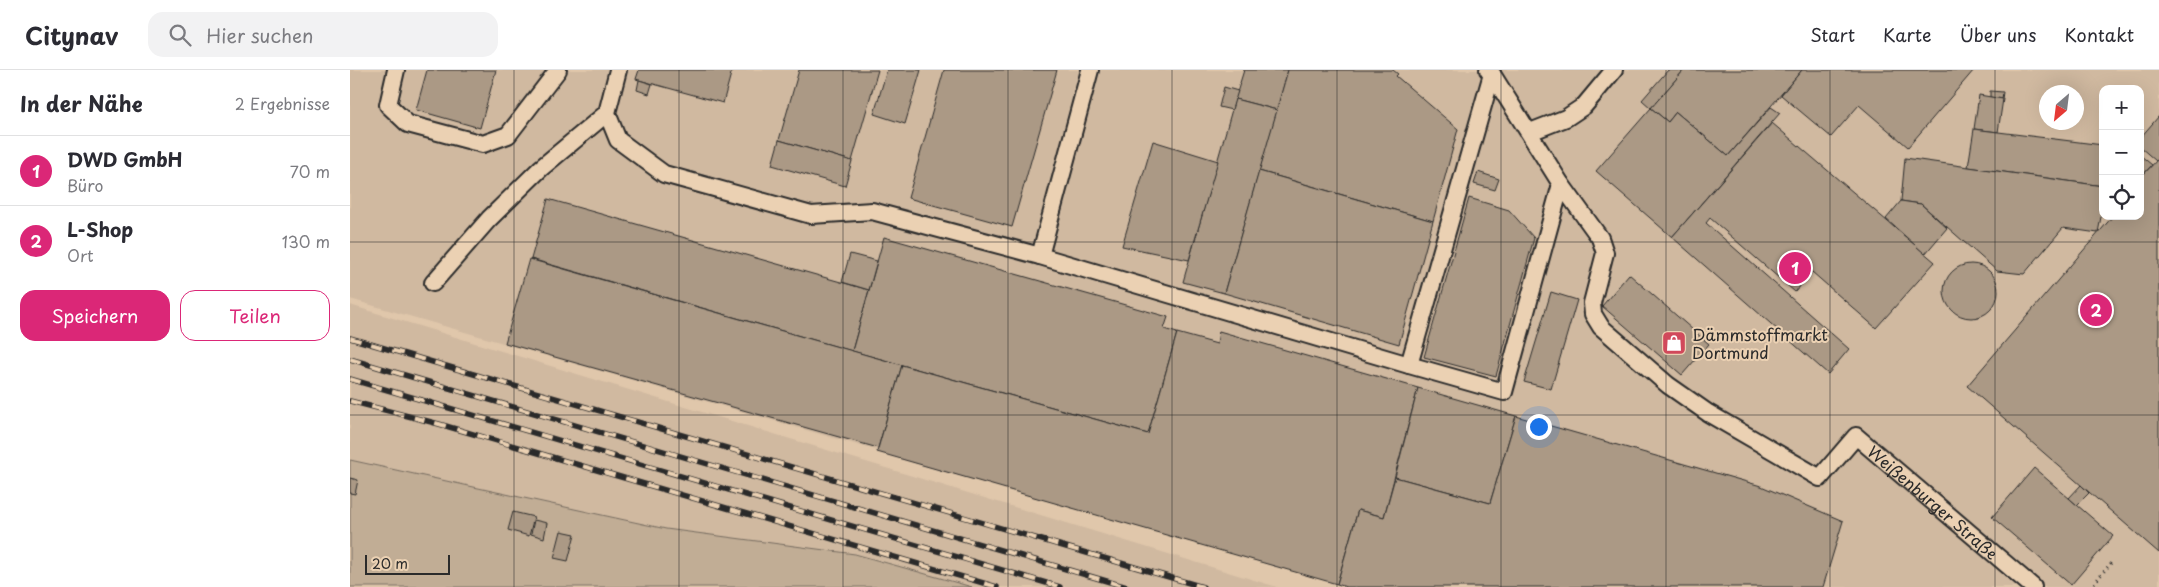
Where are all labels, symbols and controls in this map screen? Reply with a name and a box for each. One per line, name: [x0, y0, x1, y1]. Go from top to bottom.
search box: [148, 12, 498, 57]
text: Citynav: [25, 17, 118, 53]
icon: search: [166, 21, 194, 49]
text: Hier suchen: [206, 21, 314, 49]
text: Start: [1810, 21, 1855, 48]
text: Karte: [1883, 21, 1932, 48]
text: Über uns: [1960, 21, 2036, 48]
text: Kontakt: [2064, 21, 2134, 48]
north arrow: [2039, 85, 2084, 130]
map controls: [2099, 85, 2144, 220]
button: +: [2099, 85, 2144, 130]
text: In der Nähe: [20, 87, 142, 119]
text: 2 Ergebnisse: [235, 91, 330, 115]
button: −: [2099, 130, 2144, 175]
text: DWD GmbH: [67, 145, 182, 173]
text: 1: [32, 159, 40, 183]
text: 70 m: [290, 159, 330, 183]
text: Büro: [67, 173, 103, 197]
button: locate: [2099, 175, 2144, 220]
text: L-Shop: [67, 215, 133, 243]
text: 2: [30, 229, 42, 253]
text: 130 m: [282, 229, 330, 253]
text: Ort: [67, 243, 94, 267]
pin: 1: [1779, 249, 1811, 287]
button: Speichern: [20, 290, 170, 341]
button: Teilen: [180, 290, 330, 341]
pin: 2: [2080, 291, 2112, 329]
place label: Dämmstoffmarkt Dortmund: [1692, 322, 1828, 364]
shop icon: Dämmstoffmarkt Dortmund: [1661, 330, 1687, 356]
your location: [1526, 414, 1552, 440]
street label: Weißenburger Straße: [1863, 439, 2004, 564]
scale bar: [365, 552, 450, 575]
text: 20 m: [372, 553, 408, 574]

